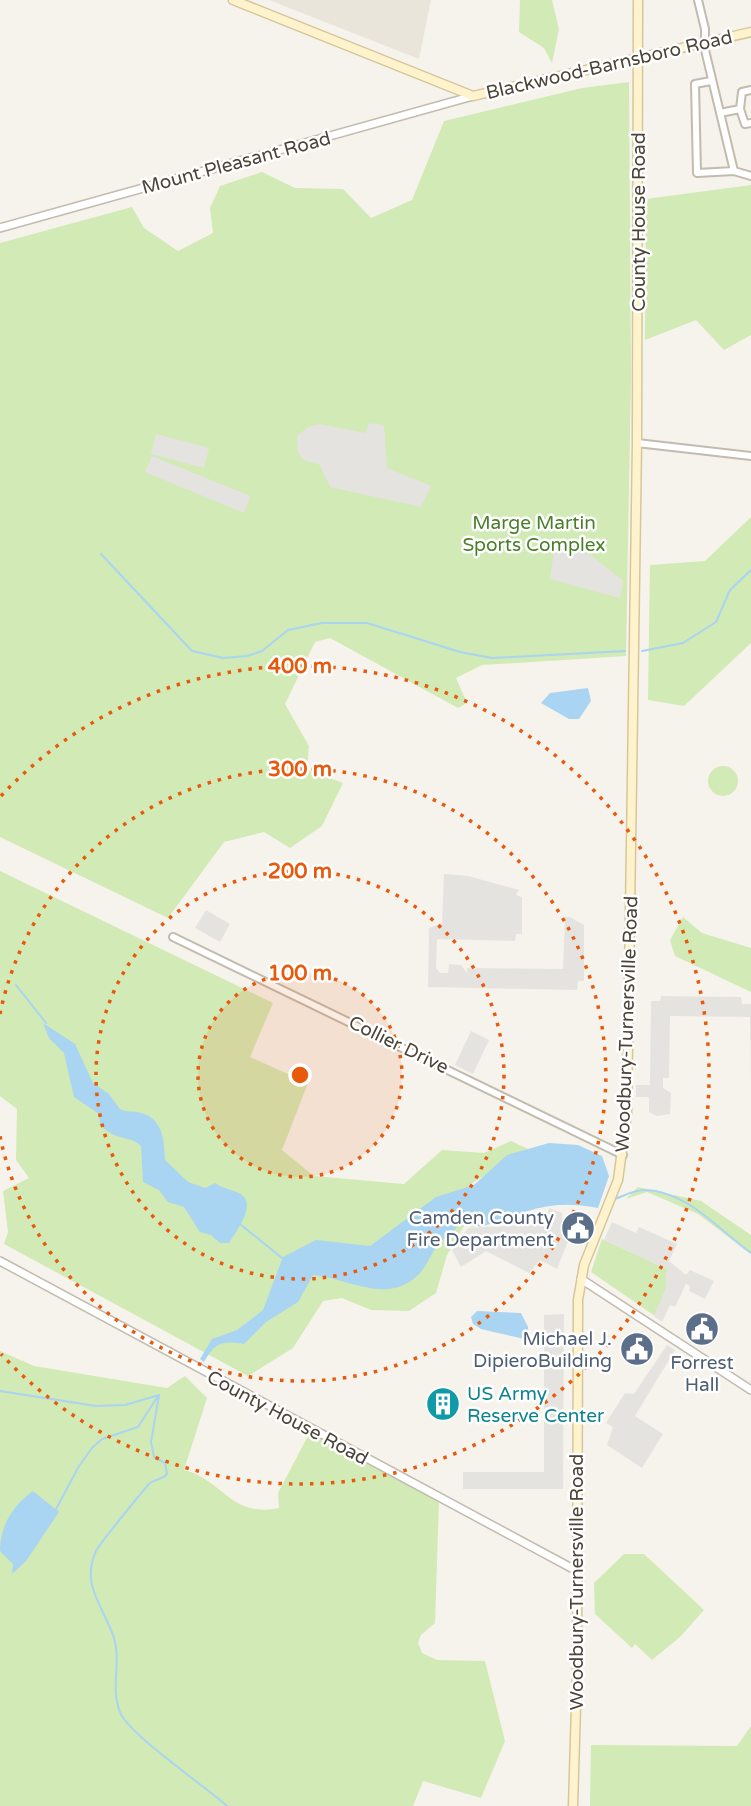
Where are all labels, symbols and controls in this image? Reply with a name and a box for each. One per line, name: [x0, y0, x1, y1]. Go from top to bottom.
street label: Blackwood-Barnsboro Road: [484, 26, 735, 104]
street label: Mount Pleasant Road: [139, 127, 333, 199]
street label: County House Road: [628, 132, 650, 312]
park label: Marge Martin Sports Complex: [462, 512, 606, 556]
text: 400 m: [268, 654, 332, 679]
text: 300 m: [268, 757, 332, 782]
text: 200 m: [268, 859, 332, 884]
street label: Woodbury-Turnersville Road: [612, 895, 642, 1153]
text: 100 m: [268, 961, 332, 986]
street label: Collier Drive: [345, 1011, 452, 1079]
centre of rings: [288, 1063, 312, 1087]
place label: Camden County Fire Department: [407, 1207, 554, 1251]
public building icon: Camden County Fire Department: [559, 1209, 597, 1247]
public building icon: Forrest Hall: [683, 1310, 721, 1348]
place label: Michael J. DipieroBuilding: [473, 1328, 612, 1372]
public building icon: Michael J. DipieroBuilding: [618, 1330, 656, 1368]
place label: Forrest Hall: [670, 1352, 734, 1396]
street label: County House Road: [203, 1366, 372, 1470]
place label: US Army Reserve Center: [467, 1383, 605, 1427]
building icon: US Army Reserve Center: [424, 1385, 462, 1423]
street label: Woodbury-Turnersville Road: [566, 1454, 588, 1710]

